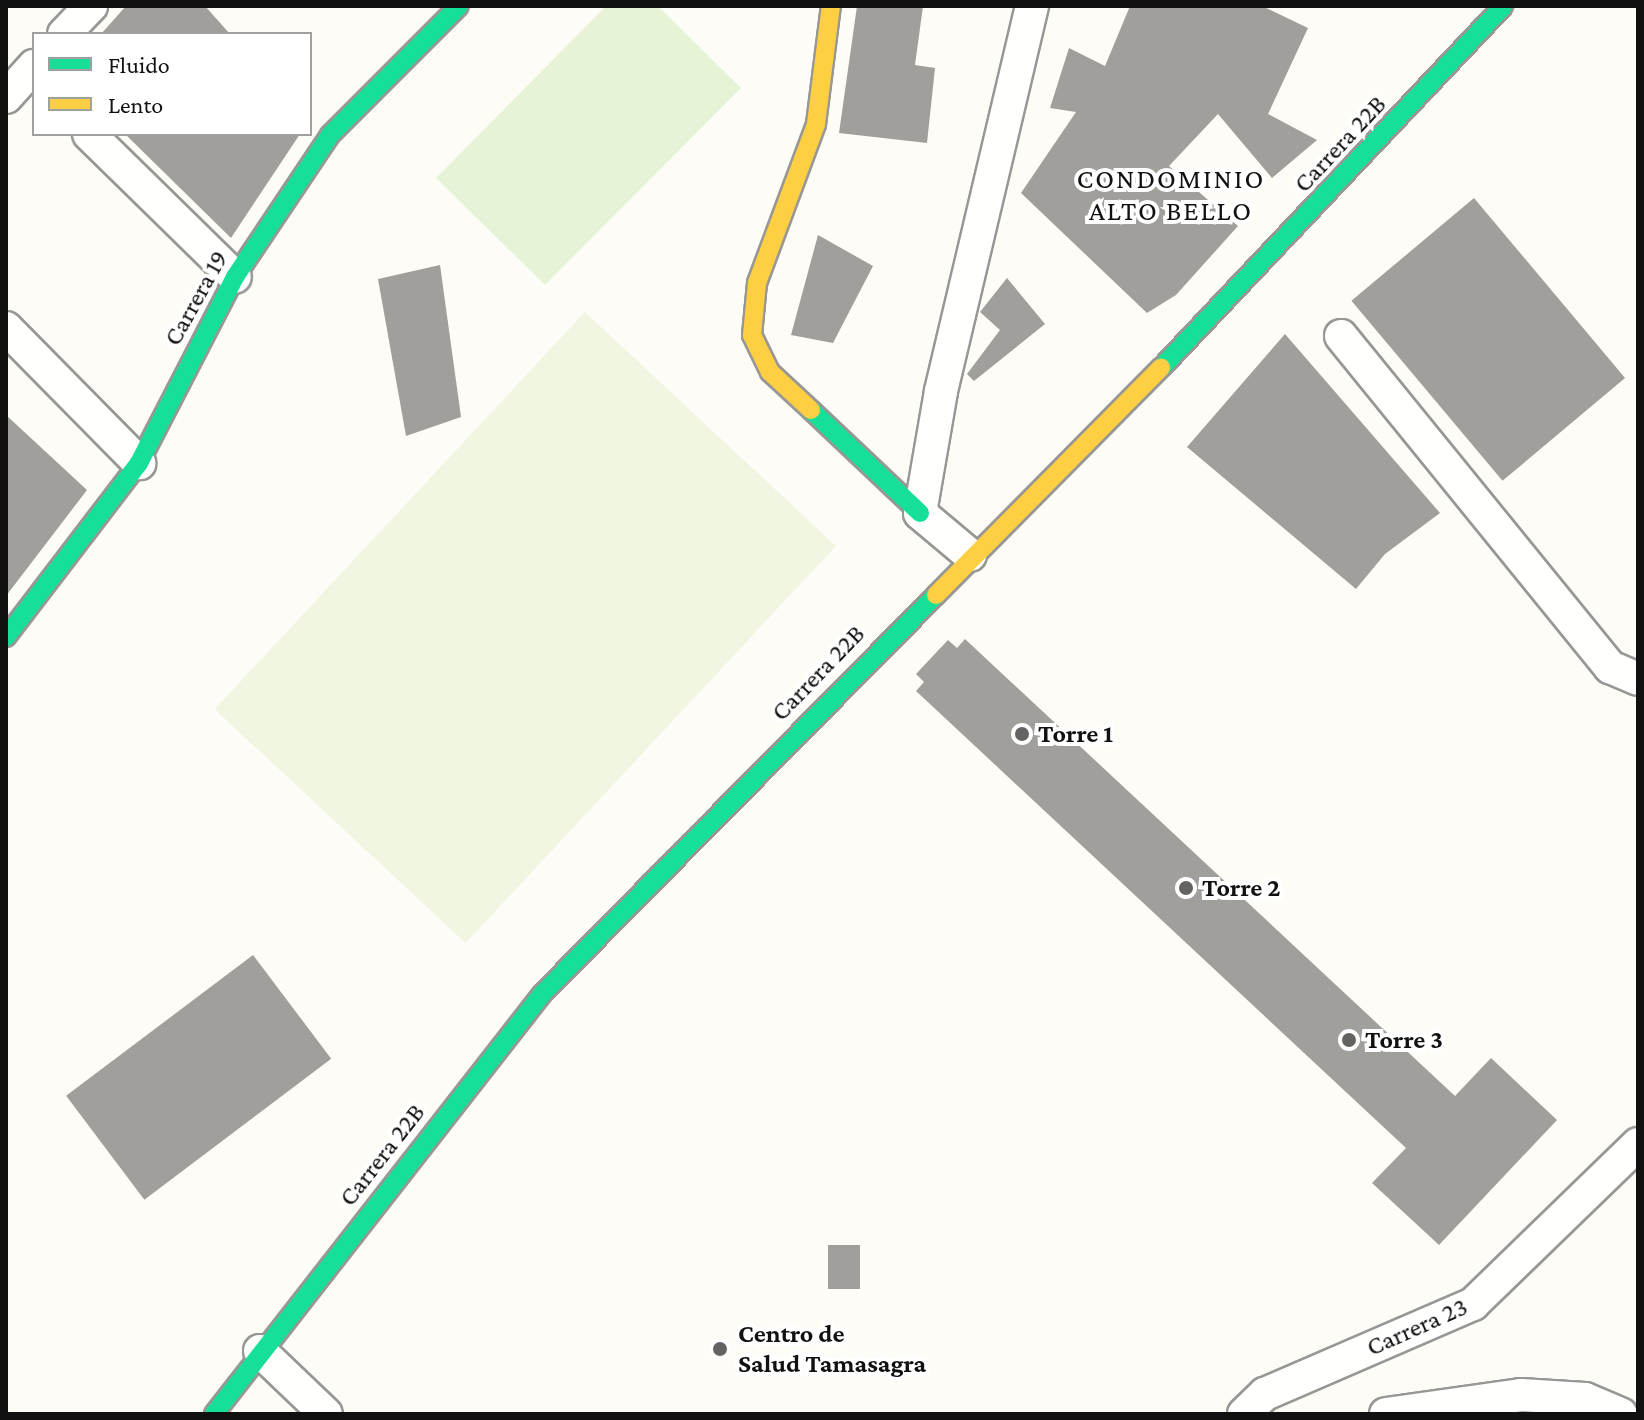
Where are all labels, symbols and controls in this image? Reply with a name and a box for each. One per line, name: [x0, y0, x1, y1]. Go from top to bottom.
legend: [32, 32, 312, 136]
text: Fluido: [108, 51, 170, 78]
street label: Carrera 22B: [1287, 89, 1393, 199]
text: Lento: [108, 91, 163, 118]
district label: CONDOMINIO ALTO BELLO: [1077, 162, 1265, 228]
street label: Carrera 19: [157, 245, 235, 351]
street label: Carrera 22B: [765, 619, 871, 727]
place label: Torre 1: [1038, 718, 1113, 750]
marker: Torre 1: [1013, 725, 1031, 743]
place label: Torre 2: [1202, 872, 1281, 904]
marker: Torre 2: [1177, 879, 1195, 897]
place label: Torre 3: [1365, 1024, 1443, 1056]
marker: Torre 3: [1340, 1031, 1358, 1049]
street label: Carrera 22B: [332, 1098, 432, 1212]
street label: Carrera 23: [1362, 1291, 1472, 1363]
place label: Centro de Salud Tamasagra: [738, 1318, 926, 1380]
marker: Centro de Salud Tamasagra: [709, 1338, 731, 1360]

